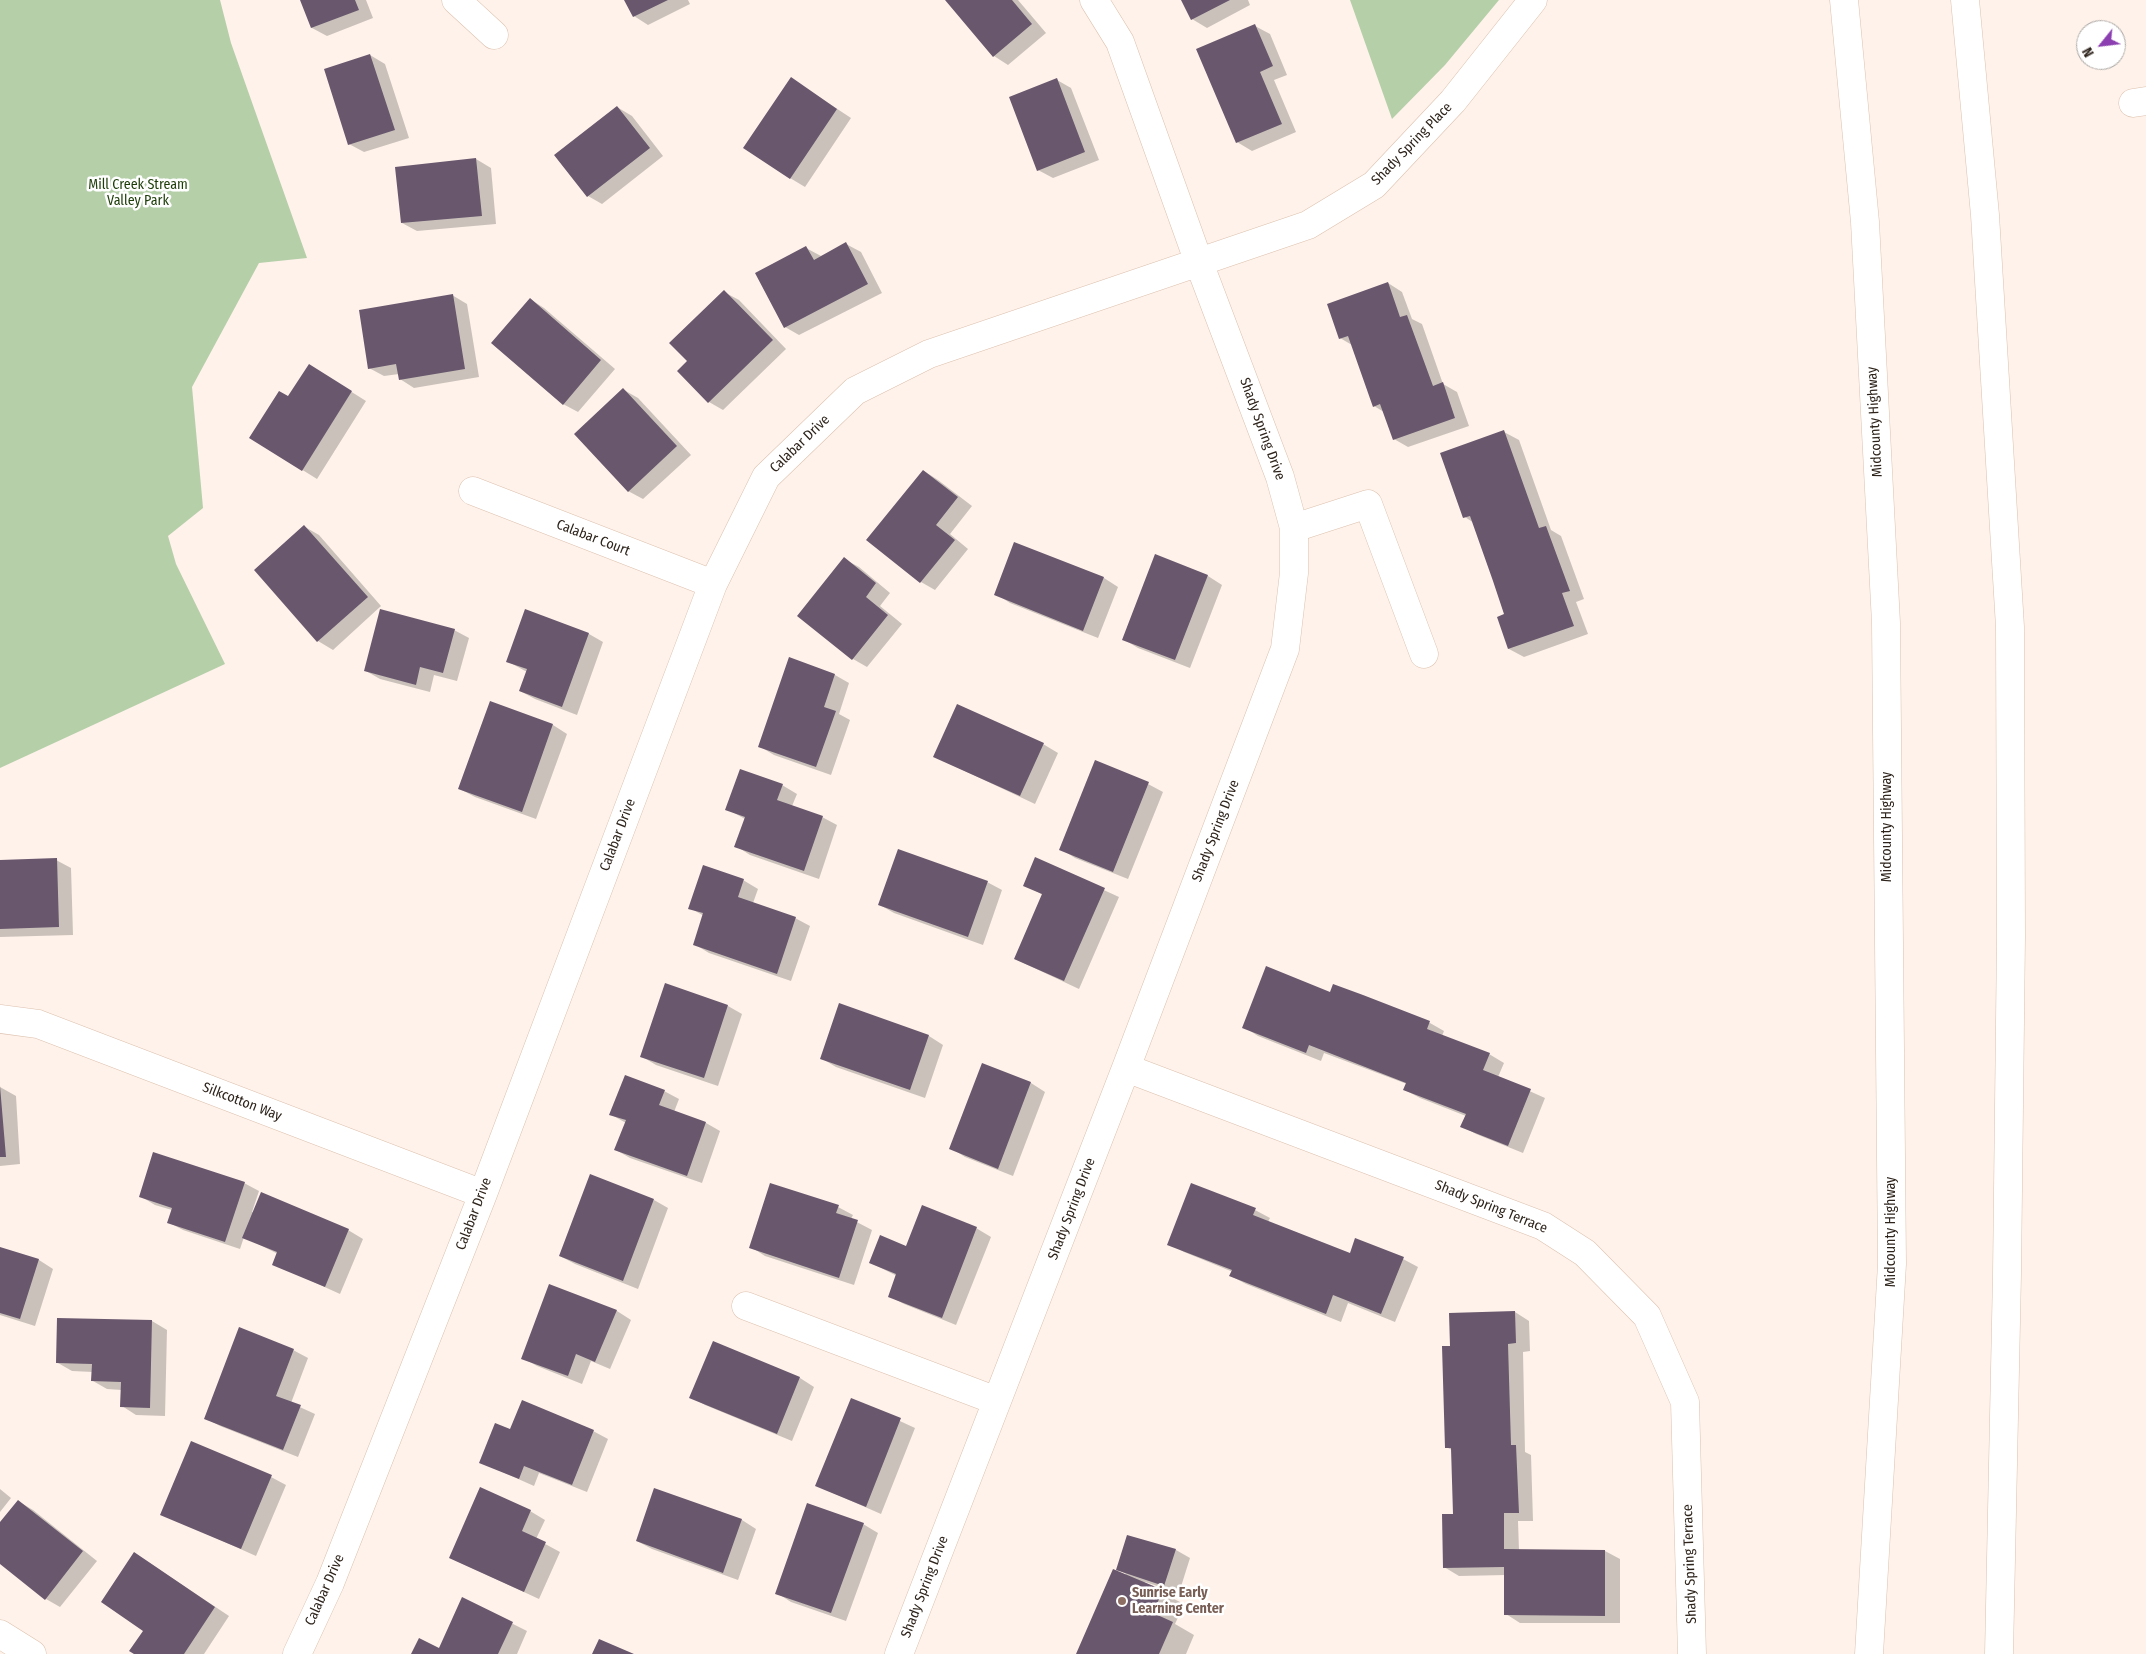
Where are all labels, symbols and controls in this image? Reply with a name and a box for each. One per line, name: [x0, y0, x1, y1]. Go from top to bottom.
north arrow: [2076, 20, 2126, 70]
text: N: [2079, 44, 2098, 60]
street label: Shady Spring Place: [1368, 99, 1456, 189]
park label: Mill Creek Stream Valley Park: [88, 177, 188, 210]
street label: Midcounty Highway: [1864, 366, 1886, 478]
street label: Shady Spring Drive: [1236, 375, 1288, 483]
street label: Calabar Drive: [767, 412, 833, 476]
street label: Calabar Court: [554, 516, 632, 560]
street label: Midcounty Highway: [1879, 772, 1895, 882]
street label: Shady Spring Drive: [1189, 778, 1243, 884]
street label: Calabar Drive: [597, 796, 639, 874]
street label: Silkcotton Way: [200, 1079, 284, 1125]
street label: Shady Spring Drive: [1045, 1156, 1099, 1262]
street label: Calabar Drive: [453, 1175, 495, 1253]
street label: Shady Spring Terrace: [1432, 1177, 1550, 1237]
street label: Midcounty Highway: [1883, 1177, 1899, 1287]
street label: Shady Spring Terrace: [1680, 1504, 1700, 1624]
street label: Shady Spring Drive: [898, 1534, 952, 1640]
street label: Calabar Drive: [302, 1552, 348, 1628]
place label: Sunrise Early Learning Center: [1132, 1585, 1224, 1618]
marker: Sunrise Early Learning Center: [1116, 1595, 1128, 1607]

